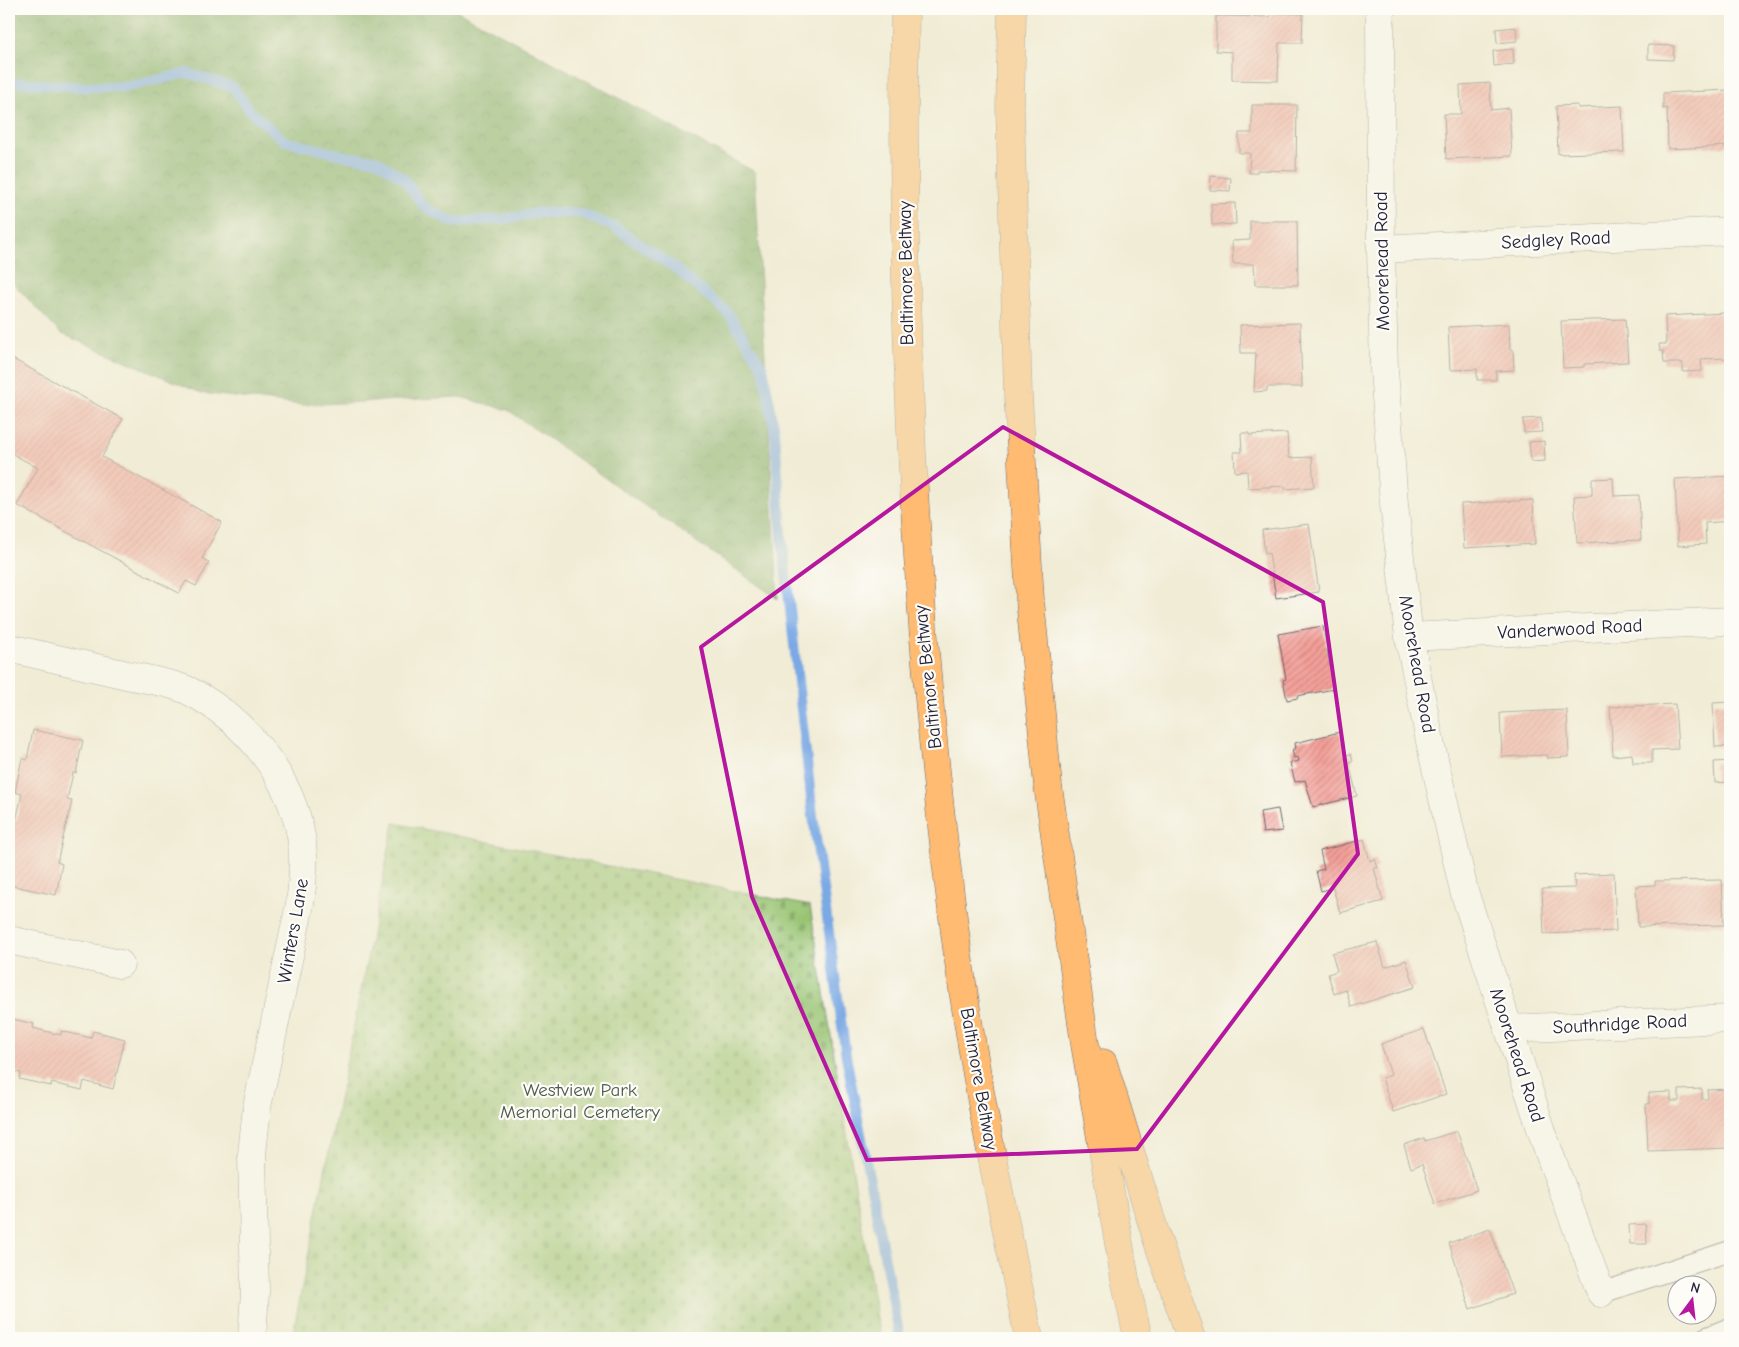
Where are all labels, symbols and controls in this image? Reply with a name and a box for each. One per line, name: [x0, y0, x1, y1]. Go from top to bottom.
street label: Moorehead Road: [1370, 191, 1394, 331]
street label: Baltimore Beltway: [894, 200, 918, 345]
street label: Sedgley Road: [1501, 226, 1611, 254]
street label: Moorehead Road: [1394, 593, 1440, 735]
street label: Baltimore Beltway: [909, 603, 946, 750]
street label: Vanderwood Road: [1497, 614, 1643, 644]
street label: Winters Lane: [273, 877, 313, 985]
street label: Moorehead Road: [1485, 985, 1549, 1125]
street label: Baltimore Beltway: [956, 1006, 1002, 1153]
street label: Southridge Road: [1552, 1009, 1688, 1039]
park label: Westview Park Memorial Cemetery: [500, 1079, 661, 1123]
north arrow: [1666, 1274, 1716, 1324]
text: N: [1689, 1279, 1702, 1297]

